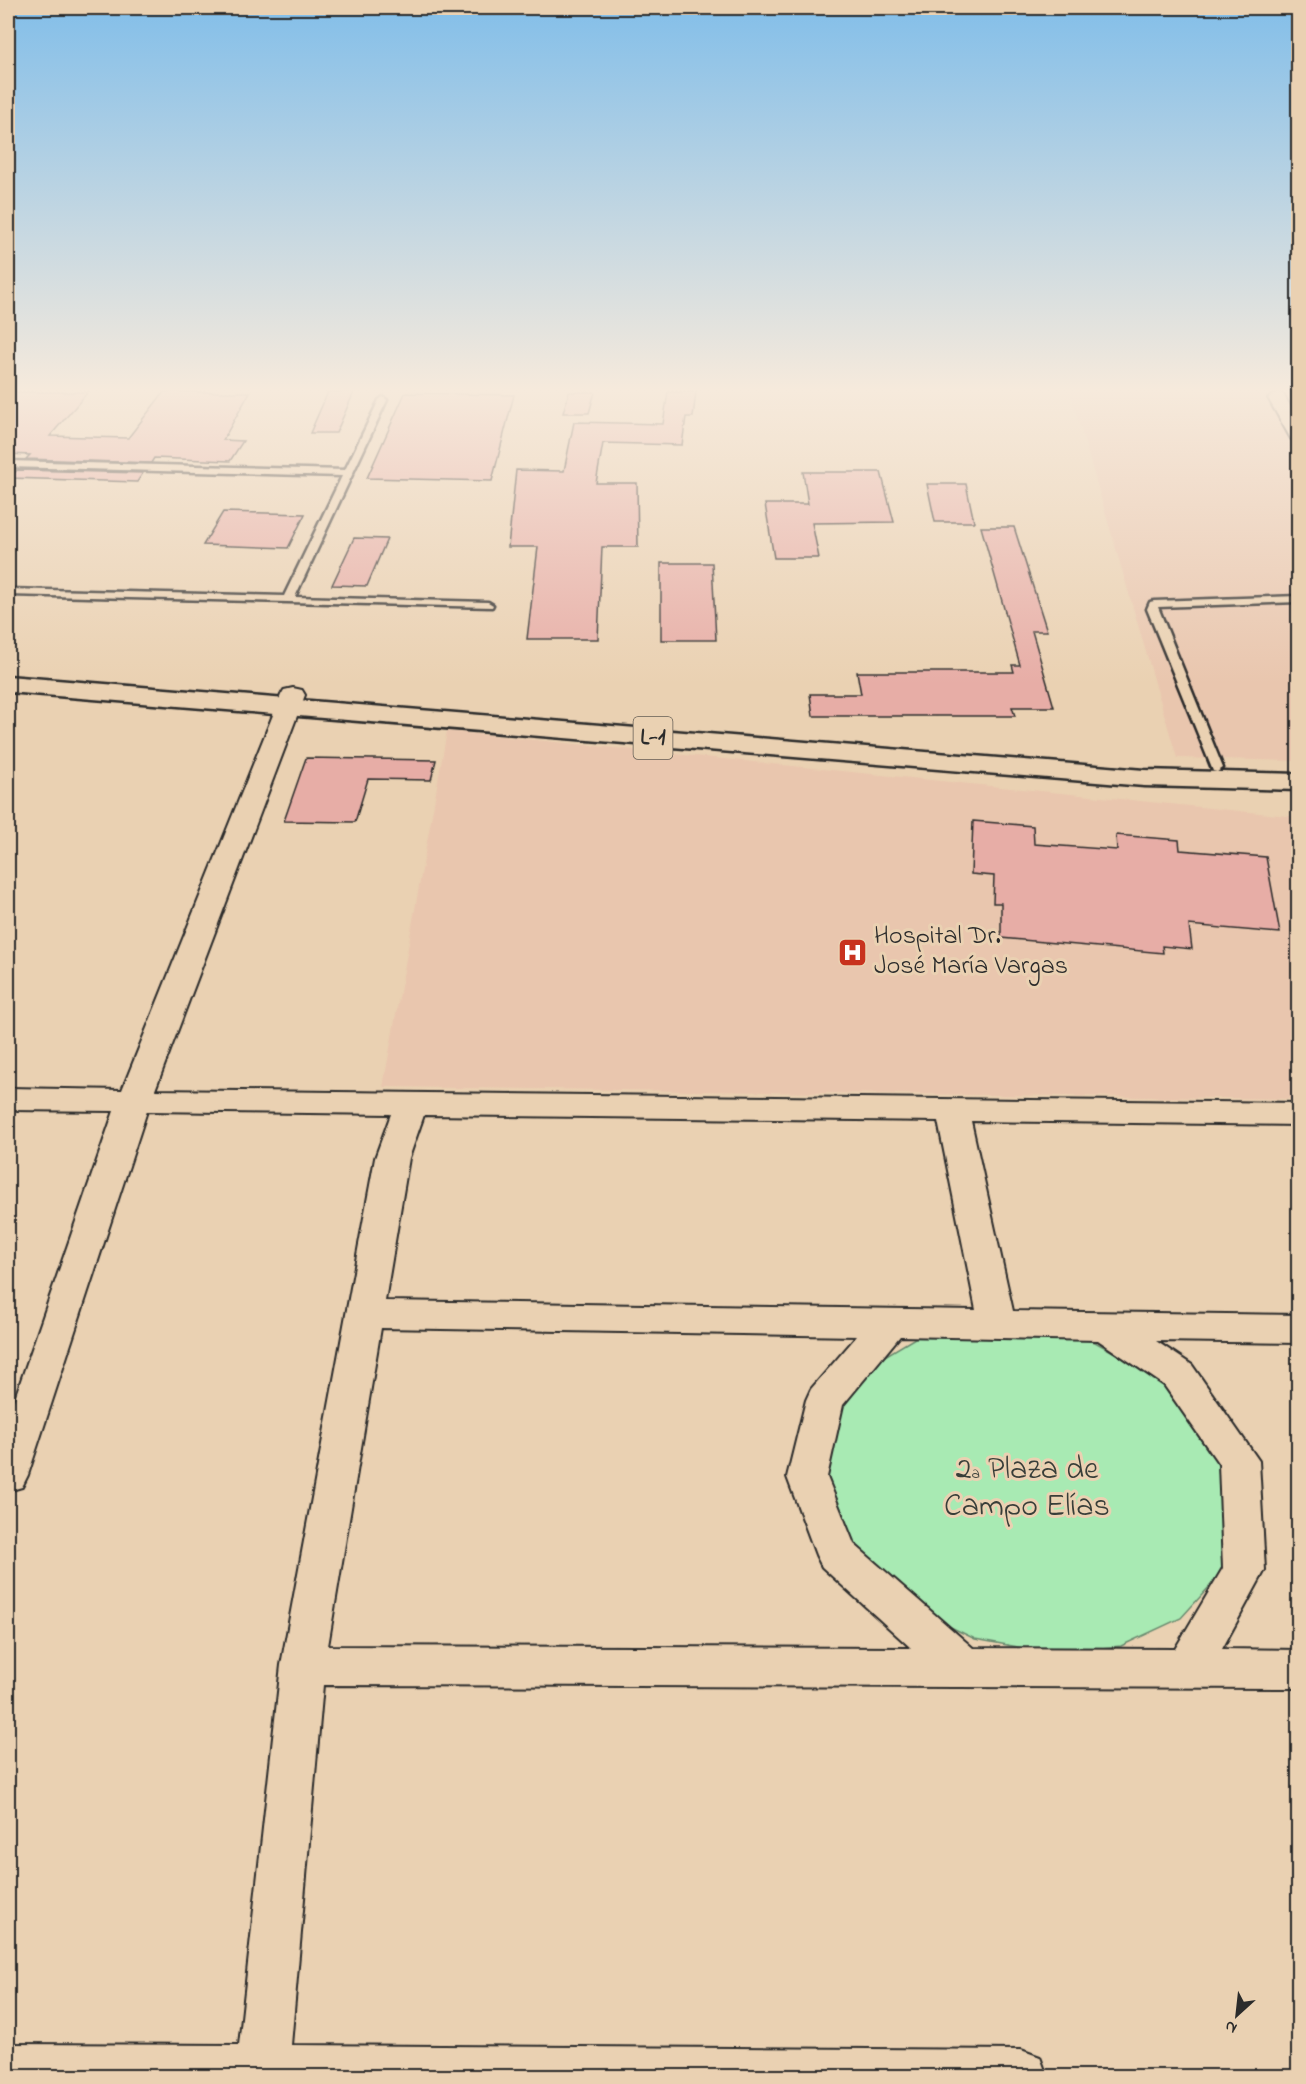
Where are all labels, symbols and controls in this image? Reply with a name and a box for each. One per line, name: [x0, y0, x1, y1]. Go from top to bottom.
road number: L-1: [634, 717, 672, 759]
place label: Hospital Dr. José María Vargas: [874, 918, 1068, 986]
hospital icon: Hospital Dr. José María Vargas: [837, 936, 869, 968]
park label: 2ª Plaza de Campo Elías: [944, 1447, 1110, 1531]
north arrow: [1207, 1985, 1267, 2045]
text: N: [1221, 2013, 1241, 2040]

